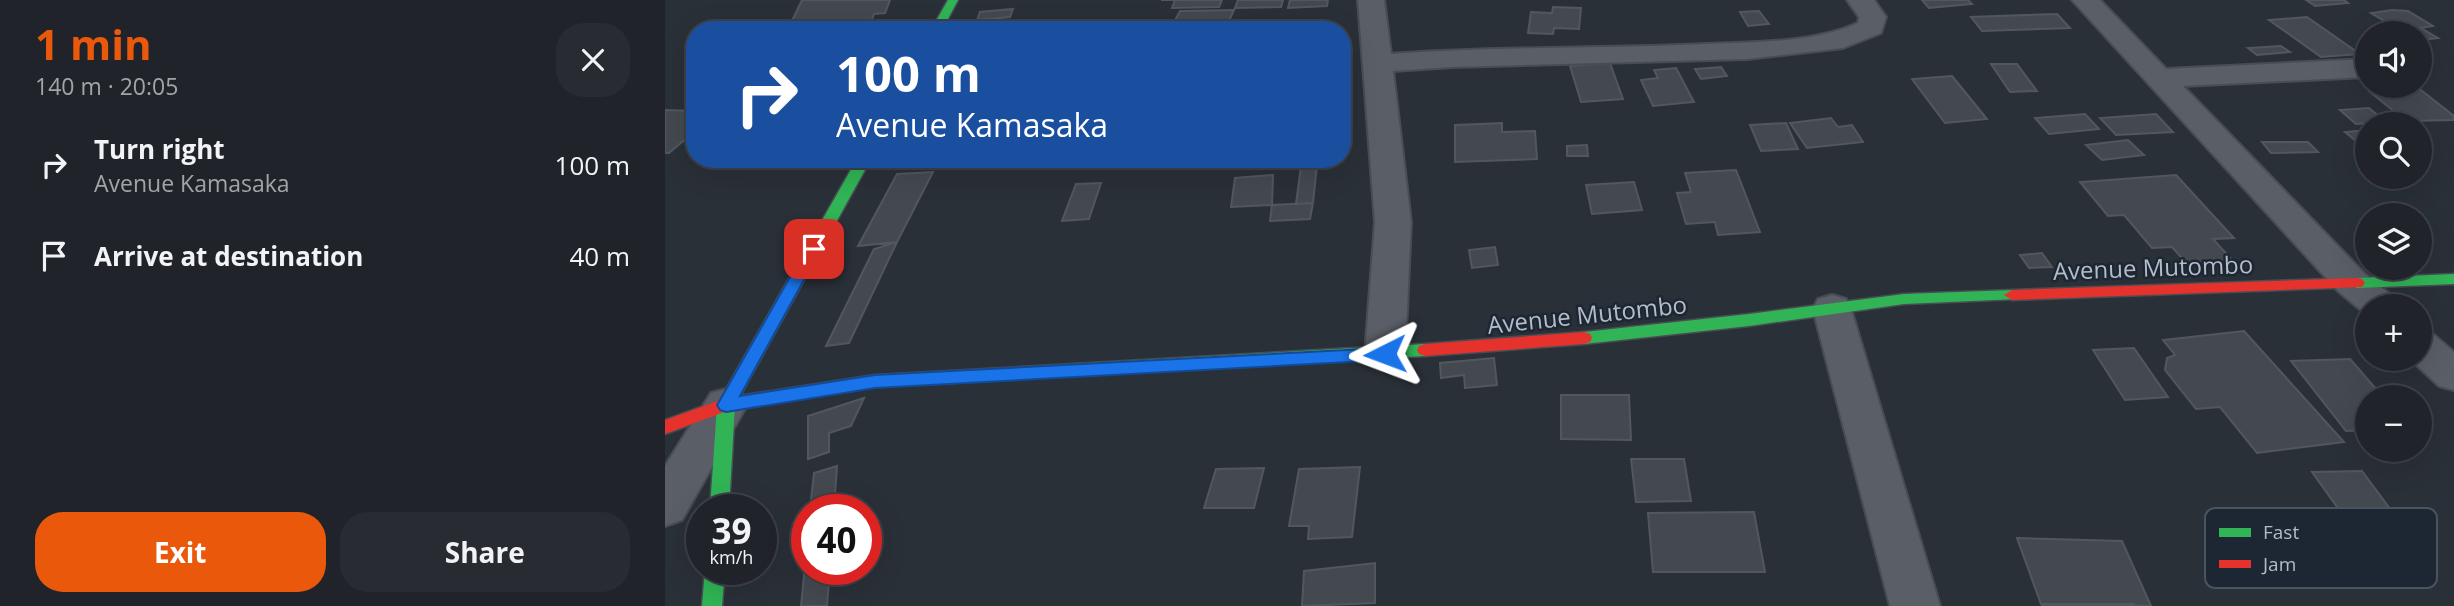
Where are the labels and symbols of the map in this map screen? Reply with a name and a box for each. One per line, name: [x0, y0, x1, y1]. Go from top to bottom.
pin: [784, 219, 844, 279]
street label: Avenue Mutombo: [2052, 247, 2254, 287]
street label: Avenue Mutombo: [1486, 287, 1688, 341]
position arrow: [1348, 317, 1422, 391]
speed limit sign: 40: [791, 494, 882, 585]
legend: [2205, 508, 2437, 588]
text: Fast: [2263, 519, 2299, 545]
text: Jam: [2261, 551, 2296, 577]

